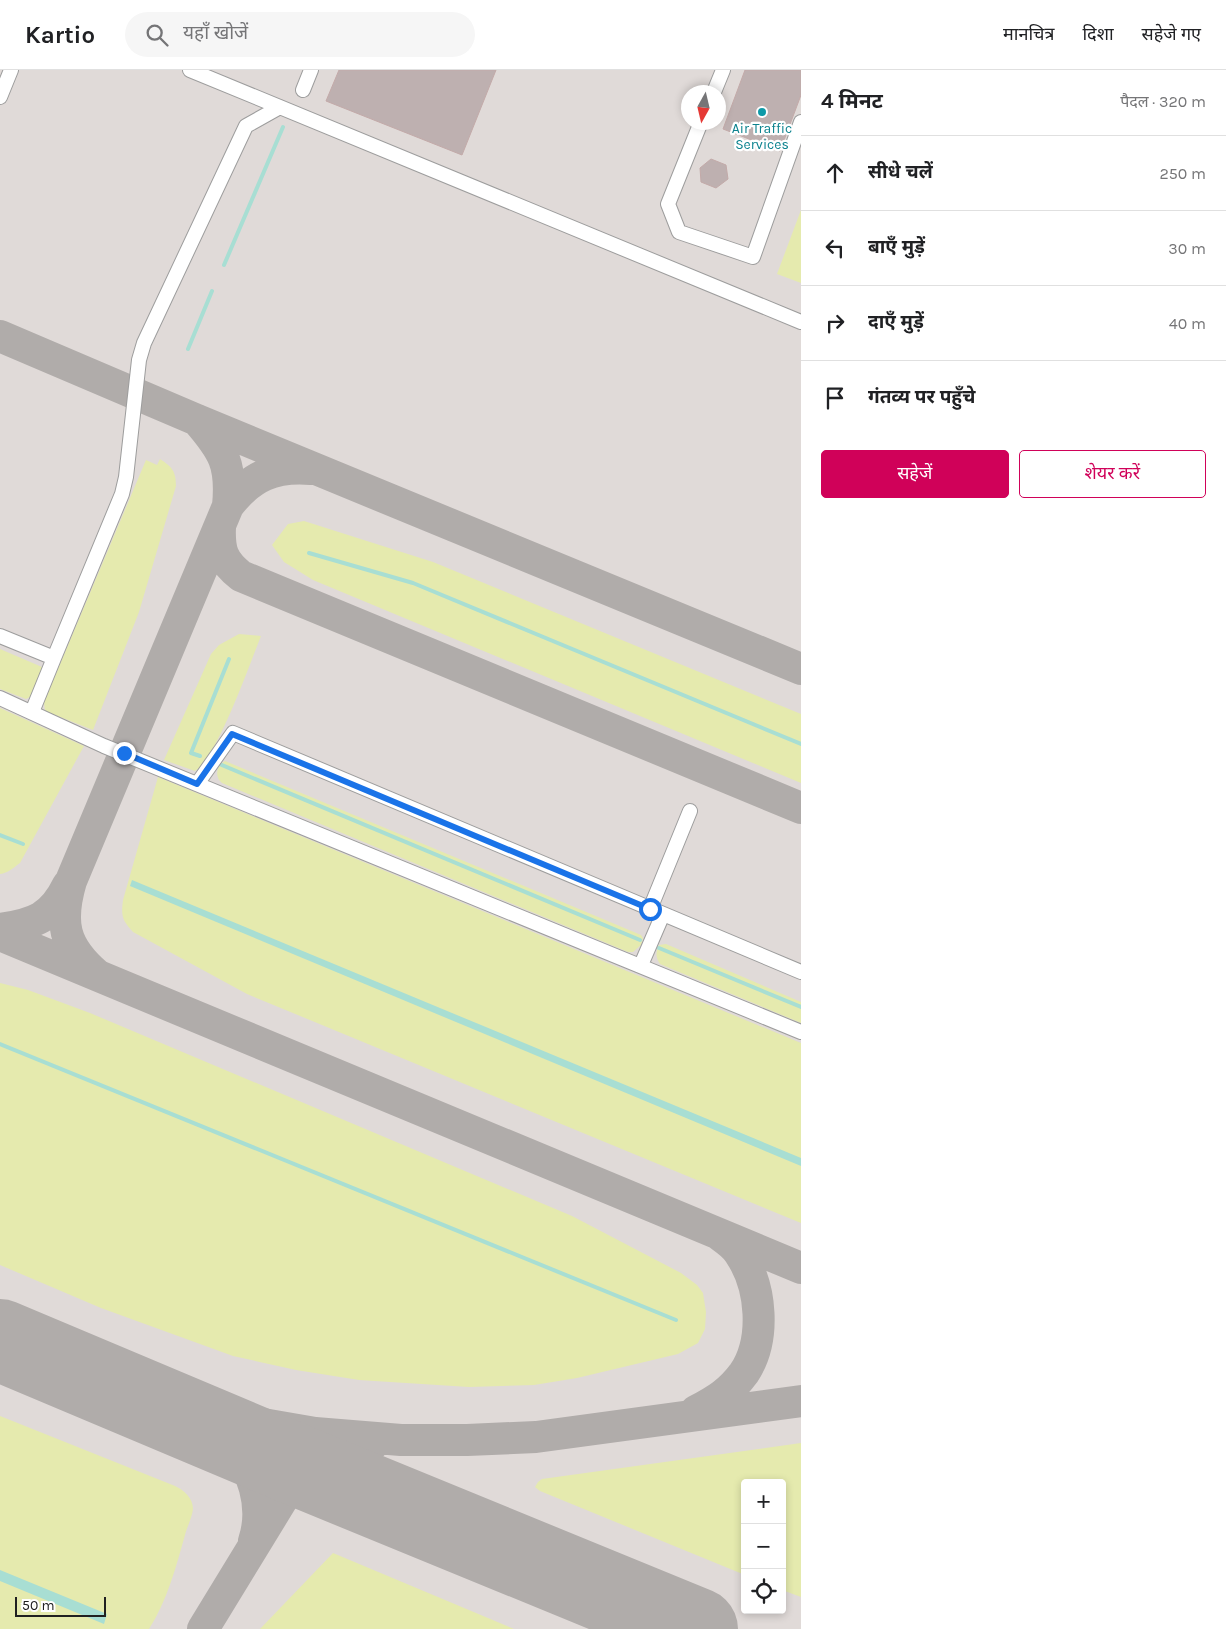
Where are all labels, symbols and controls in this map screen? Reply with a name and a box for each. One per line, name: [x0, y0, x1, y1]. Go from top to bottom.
search box: [125, 12, 475, 57]
text: Kartio: [25, 21, 95, 49]
icon: search: [143, 21, 171, 49]
text: यहाँ खोजें: [183, 22, 248, 44]
text: मानचित्र: [1003, 23, 1054, 45]
text: दिशा: [1082, 23, 1114, 45]
text: सहेजे गए: [1142, 23, 1201, 45]
north arrow: [681, 85, 726, 130]
text: 4 मिनट: [821, 89, 883, 113]
text: पैदल · 320 m: [1120, 92, 1206, 111]
marker: Air Traffic Services: [756, 106, 768, 118]
place label: Air Traffic Services: [732, 120, 792, 153]
icon: ahead: [821, 159, 849, 187]
text: सीधे चलें: [868, 161, 933, 183]
text: 250 m: [1159, 164, 1206, 183]
icon: left: [821, 234, 849, 262]
text: बाएँ मुड़ें: [868, 236, 925, 258]
text: 30 m: [1168, 239, 1206, 258]
icon: right: [821, 309, 849, 337]
text: दाएँ मुड़ें: [868, 311, 924, 333]
text: 40 m: [1169, 314, 1206, 333]
icon: arrive: [821, 384, 849, 412]
text: गंतव्य पर पहुँचे: [868, 386, 975, 408]
button: सहेजें: [821, 450, 1009, 498]
button: शेयर करें: [1019, 450, 1206, 498]
route end: [113, 742, 136, 765]
route start: [639, 898, 662, 921]
map controls: [741, 1479, 786, 1614]
button: +: [741, 1479, 786, 1524]
button: −: [741, 1524, 786, 1569]
button: locate: [741, 1569, 786, 1614]
scale bar: [15, 1594, 106, 1617]
text: 50 m: [22, 1597, 55, 1614]

